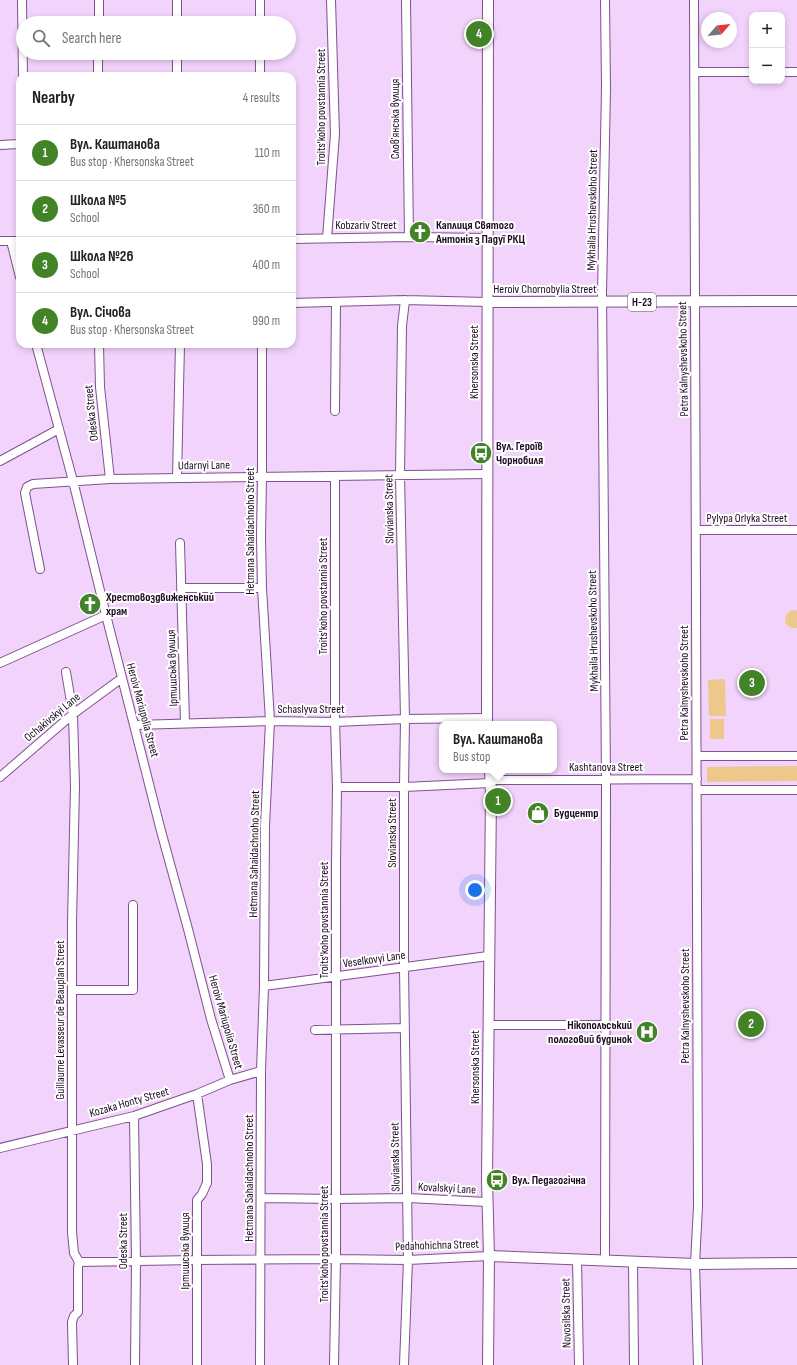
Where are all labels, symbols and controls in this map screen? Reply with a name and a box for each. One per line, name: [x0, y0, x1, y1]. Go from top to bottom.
north arrow: [701, 12, 737, 48]
map controls: [749, 12, 785, 84]
button: +: [749, 12, 785, 48]
search box: [16, 16, 296, 60]
pin: 4: [466, 19, 492, 49]
icon: search: [30, 27, 52, 49]
text: Search here: [62, 29, 122, 48]
street label: Troits'koho povstannia Street: [314, 48, 329, 166]
button: −: [749, 48, 785, 84]
street label: Словʼянська вулиця: [388, 78, 403, 159]
text: Nearby: [32, 88, 75, 108]
text: 4 results: [243, 90, 280, 106]
text: Вул. Каштанова: [70, 135, 160, 154]
text: 1: [42, 145, 48, 161]
text: 110 m: [255, 145, 280, 161]
street label: Mykhaila Hrushevskoho Street: [584, 149, 601, 271]
text: Bus stop · Khersonska Street: [70, 154, 194, 170]
text: Школа №5: [70, 191, 126, 210]
text: 2: [42, 201, 48, 217]
text: 360 m: [253, 201, 280, 217]
text: School: [70, 210, 100, 226]
street label: Kobzariv Street: [335, 218, 397, 233]
place label: Каплиця Святого Антонія з Падуї РКЦ: [435, 218, 525, 247]
church icon: Каплиця Святого Антонія з Падуї РКЦ: [407, 219, 433, 245]
text: Школа №26: [70, 247, 133, 266]
text: 3: [42, 257, 48, 273]
text: 400 m: [253, 257, 280, 273]
text: School: [70, 266, 100, 282]
street label: Heroiv Chornobylia Street: [493, 282, 597, 297]
road number: Н-23: [628, 293, 656, 311]
street label: Petra Kalnyshevskoho Street: [675, 301, 692, 417]
text: Вул. Січова: [70, 303, 131, 322]
text: 4: [42, 313, 48, 329]
text: 990 m: [252, 313, 280, 329]
text: Bus stop · Khersonska Street: [70, 322, 194, 338]
street label: Khersonska Street: [467, 325, 482, 399]
street label: Odeska Street: [81, 384, 102, 442]
place label: Вул. Героїв Чорнобиля: [496, 439, 543, 468]
bus stop icon: Вул. Героїв Чорнобиля: [468, 440, 494, 466]
street label: Udarnyi Lane: [178, 458, 230, 473]
street label: Hetmana Sahaidachnoho Street: [243, 467, 258, 595]
street label: Slovianska Street: [381, 474, 398, 544]
street label: Pylypa Orlyka Street: [707, 511, 788, 526]
street label: Troits'koho povstannia Street: [316, 537, 331, 655]
street label: Mykhaila Hrushevskoho Street: [585, 570, 602, 692]
place label: Хрестовоздвиженський храм: [105, 590, 214, 619]
church icon: Хрестовоздвиженський храм: [77, 591, 103, 617]
street label: Petra Kalnyshevskoho Street: [677, 625, 692, 741]
street label: Іртишська вулиця: [164, 629, 181, 707]
street label: Heroiv Mariupolia Street: [123, 661, 162, 759]
pin: 3: [739, 668, 765, 698]
street label: Ochakivskyi Lane: [21, 689, 84, 745]
street label: Schaslyva Street: [277, 702, 345, 717]
popup: [439, 721, 557, 773]
text: Вул. Каштанова: [453, 730, 543, 749]
text: Bus stop: [453, 749, 490, 765]
street label: Kashtanova Street: [569, 760, 643, 775]
pin: 1: [485, 786, 511, 816]
street label: Hetmana Sahaidachnoho Street: [246, 790, 263, 918]
street label: Slovianska Street: [385, 798, 400, 868]
shop icon: Будцентр: [525, 800, 551, 826]
place label: Будцентр: [554, 806, 598, 821]
street label: Troits'koho povstannia Street: [317, 861, 332, 979]
your location: [465, 880, 485, 900]
street label: Guillaume Levasseur de Beauplan Street: [53, 940, 68, 1100]
street label: Veselkovyi Lane: [342, 948, 406, 971]
street label: Petra Kalnyshevskoho Street: [678, 948, 693, 1064]
street label: Heroiv Mariupolia Street: [205, 974, 246, 1071]
pin: 2: [738, 1009, 764, 1039]
place label: Нікопольський пологовий будинок: [548, 1018, 633, 1047]
hospital icon: Нікопольський пологовий будинок: [634, 1019, 660, 1045]
street label: Khersonska Street: [468, 1030, 483, 1104]
street label: Kozaka Honty Street: [88, 1084, 171, 1121]
street label: Hetmana Sahaidachnoho Street: [242, 1114, 257, 1242]
street label: Slovianska Street: [387, 1122, 404, 1192]
bus stop icon: Вул. Педагогічна: [484, 1167, 510, 1193]
place label: Вул. Педагогічна: [512, 1173, 586, 1188]
street label: Kovalskyi Lane: [418, 1179, 477, 1198]
street label: Troits'koho povstannia Street: [317, 1185, 332, 1303]
street label: Odeska Street: [116, 1212, 131, 1269]
street label: Іртишська вулиця: [178, 1212, 193, 1289]
street label: Pedahohichna Street: [395, 1237, 480, 1254]
street label: Novosilska Street: [558, 1278, 575, 1348]

